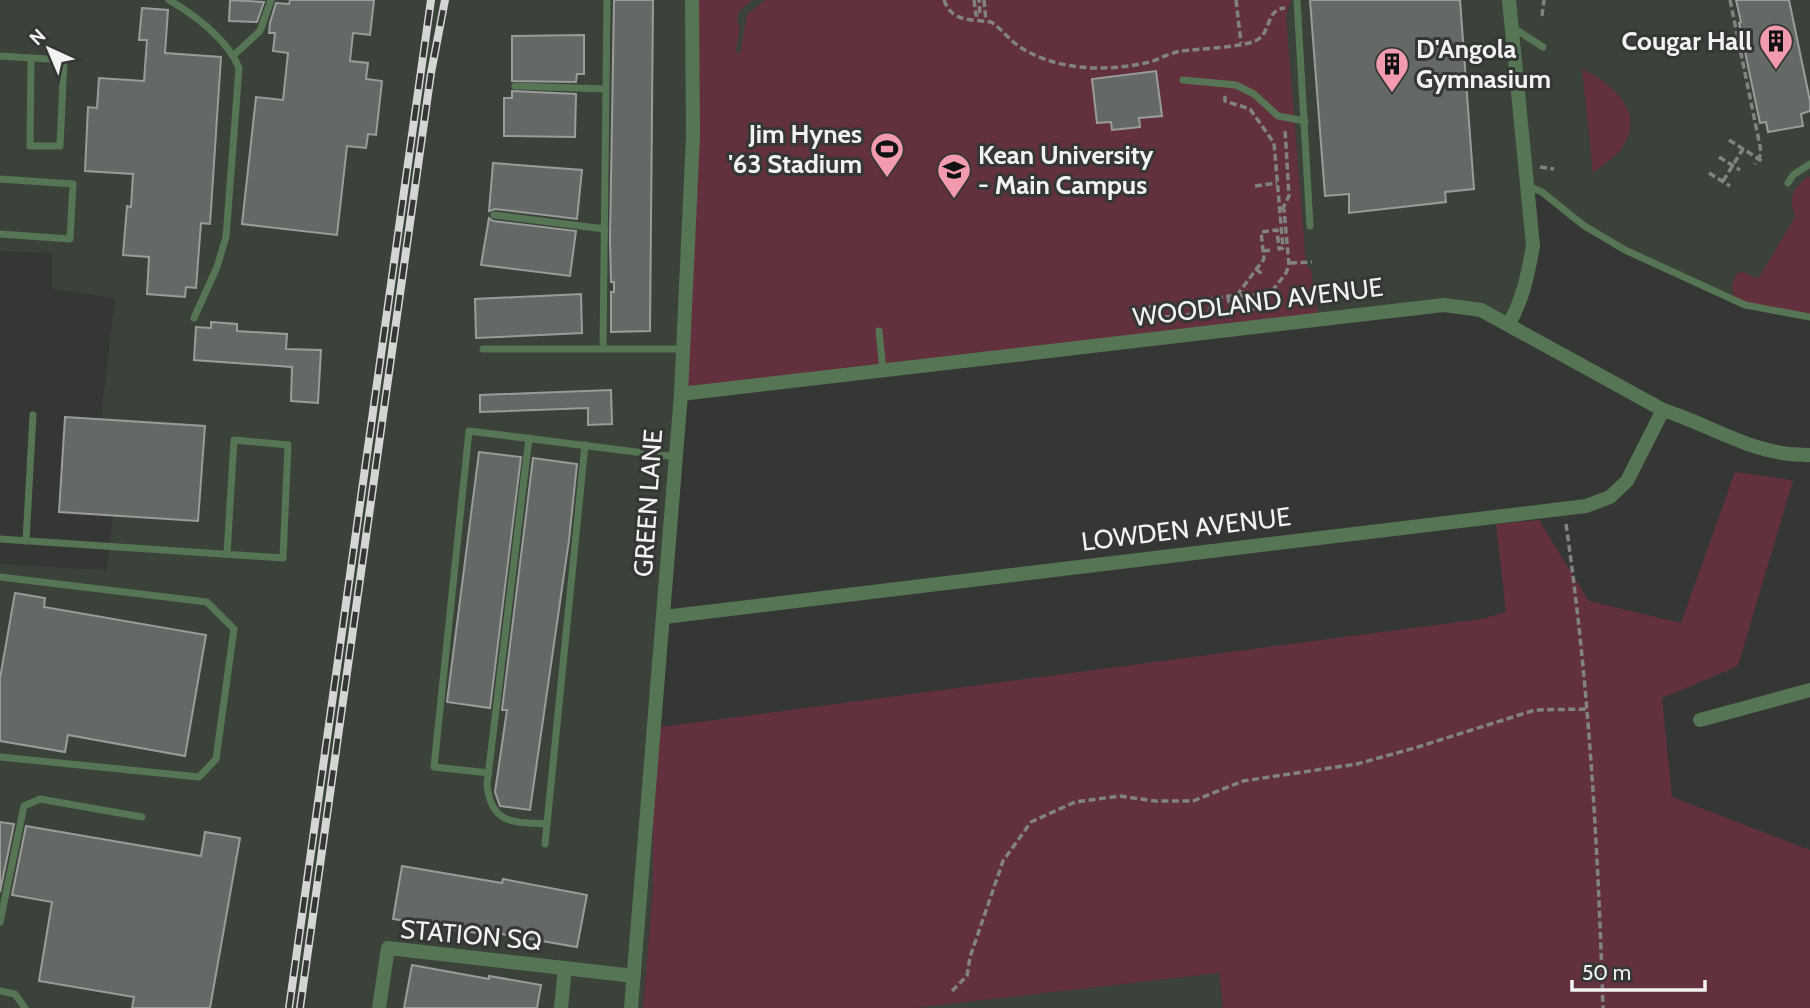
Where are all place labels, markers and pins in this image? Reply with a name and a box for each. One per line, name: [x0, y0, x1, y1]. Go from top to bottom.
building icon: Cougar Hall: [1757, 22, 1795, 71]
place label: Cougar Hall: [1622, 25, 1752, 57]
place label: D'Angola Gymnasium: [1416, 33, 1551, 95]
building icon: D'Angola Gymnasium: [1373, 45, 1411, 94]
place label: Jim Hynes '63 Stadium: [728, 118, 862, 180]
sports icon: Jim Hynes '63 Stadium: [868, 130, 906, 179]
place label: Kean University - Main Campus: [978, 139, 1154, 201]
school or university icon: Kean University - Main Campus: [935, 151, 973, 200]

